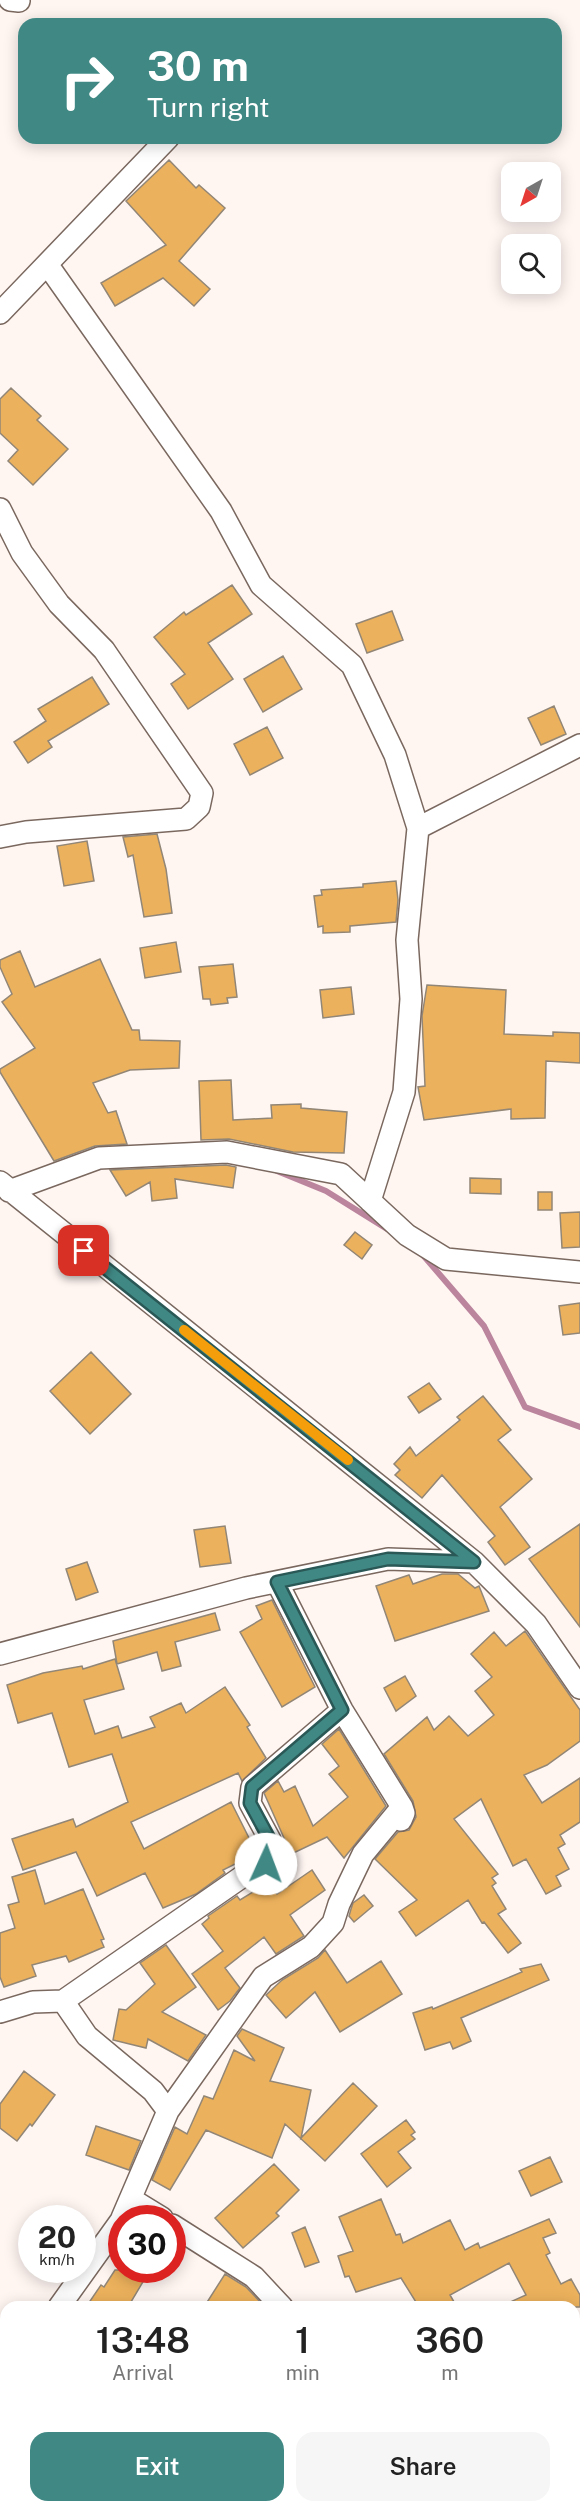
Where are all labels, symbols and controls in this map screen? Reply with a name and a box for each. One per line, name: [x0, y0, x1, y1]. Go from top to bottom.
text: 30 m: [147, 41, 249, 90]
icon: right: [48, 42, 126, 120]
text: Turn right: [147, 91, 270, 123]
north arrow: [501, 162, 561, 222]
map controls: [501, 162, 561, 294]
button: search: [501, 234, 561, 294]
pin: [58, 1225, 109, 1276]
icon: arrive: [67, 1234, 100, 1267]
position arrow: [234, 1832, 298, 1896]
speed limit sign: 30: [108, 2205, 186, 2283]
text: 20: [38, 2219, 76, 2255]
text: km/h: [39, 2251, 75, 2268]
text: 13:48: [96, 2319, 190, 2361]
text: 1: [295, 2319, 310, 2361]
text: 360: [415, 2319, 484, 2361]
text: Arrival: [112, 2361, 174, 2385]
text: min: [286, 2361, 320, 2385]
text: m: [441, 2361, 458, 2385]
button: Exit: [30, 2432, 284, 2501]
button: Share: [296, 2432, 550, 2501]

